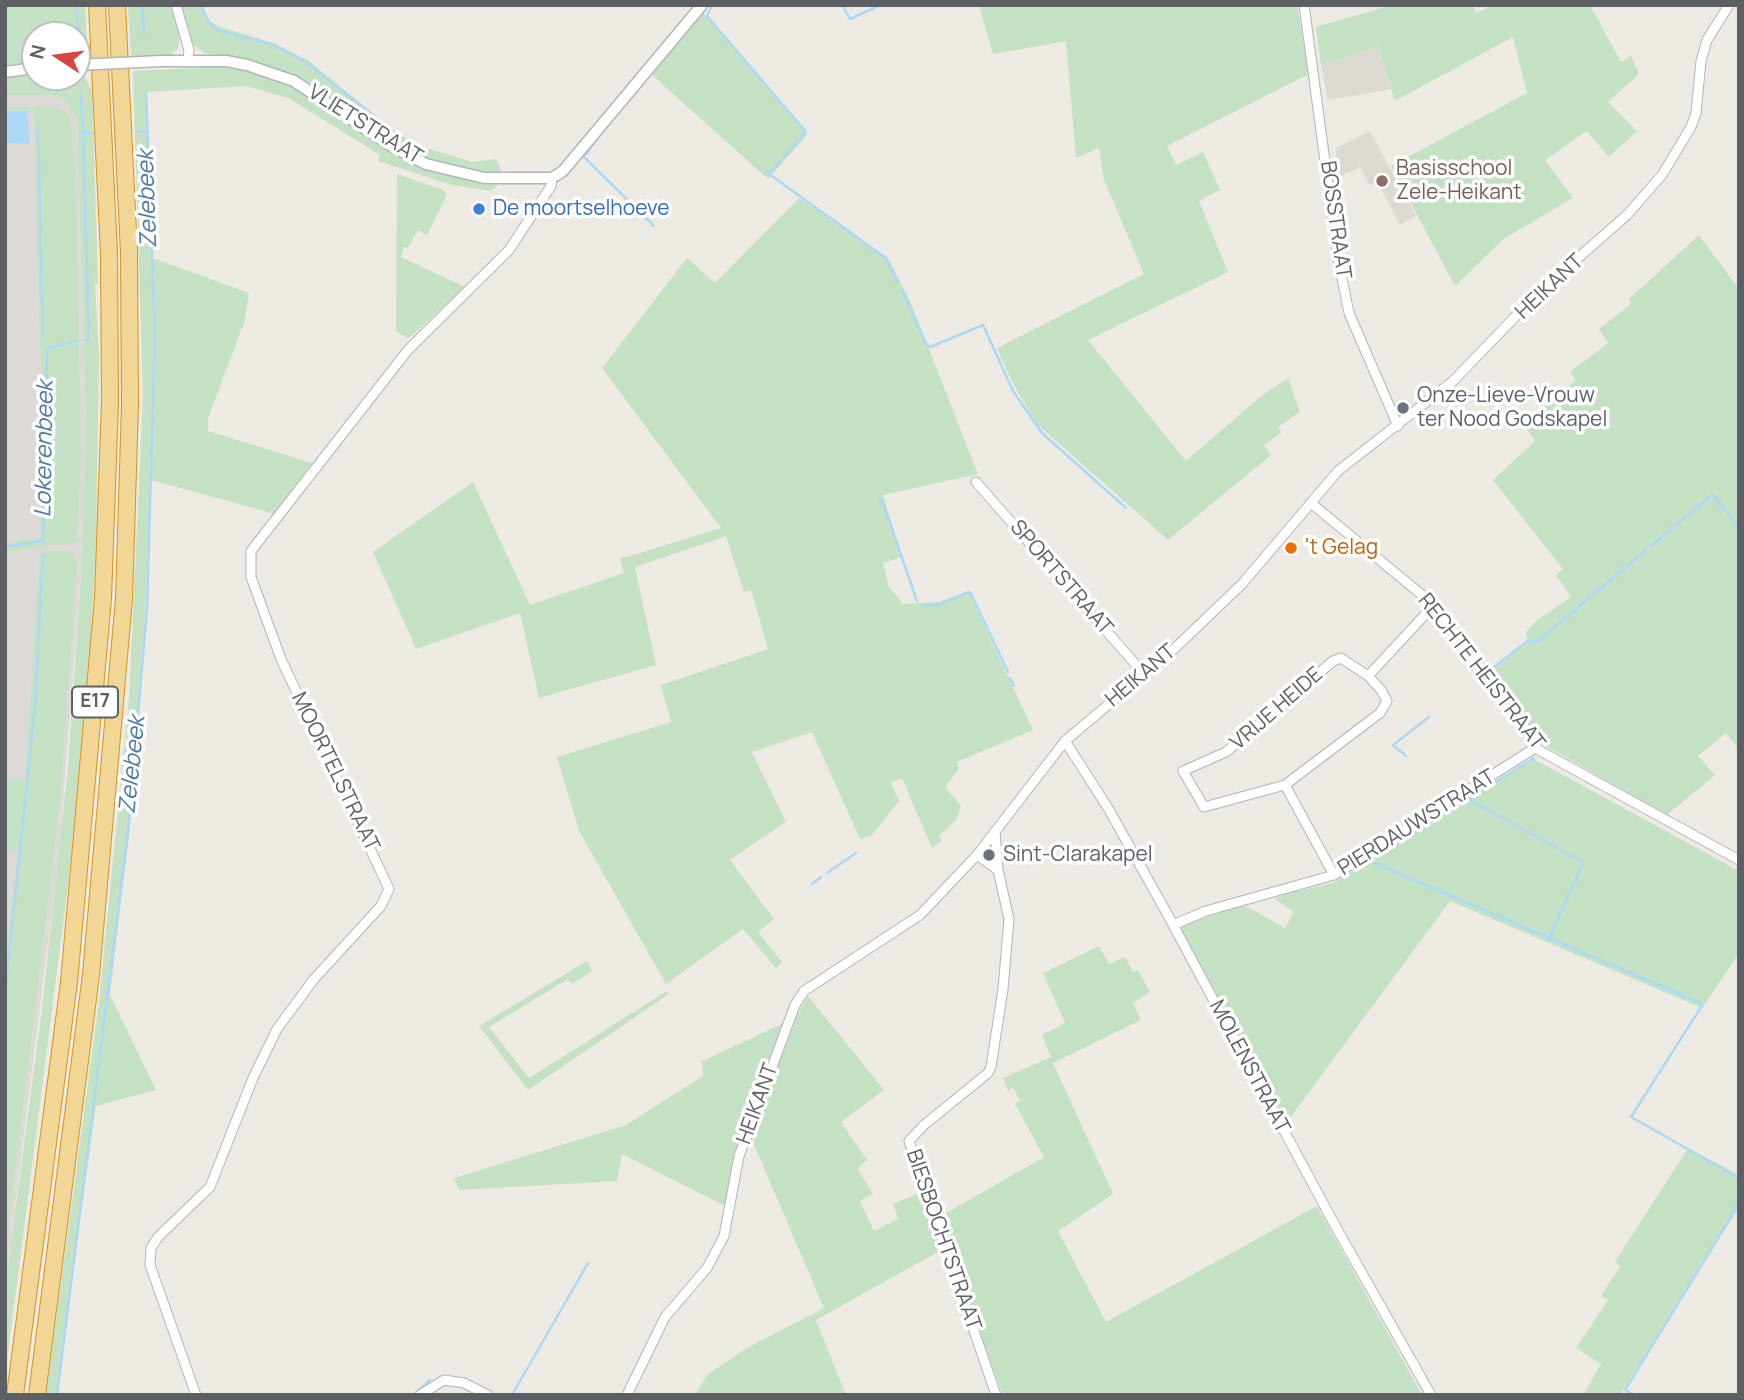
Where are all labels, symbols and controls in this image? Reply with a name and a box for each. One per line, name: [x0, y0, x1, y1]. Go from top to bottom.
north arrow: [21, 21, 91, 91]
text: N: [23, 42, 52, 61]
street label: VLIETSTRAAT: [303, 80, 427, 170]
water label: Zelebeek: [132, 149, 164, 249]
place label: Basisschool Zele-Heikant: [1396, 156, 1522, 206]
street label: BOSSTRAAT: [1314, 159, 1356, 281]
marker: Basisschool Zele-Heikant: [1374, 173, 1390, 189]
place label: De moortselhoeve: [493, 196, 670, 222]
marker: De moortselhoeve: [471, 201, 487, 217]
street label: HEIKANT: [1511, 249, 1589, 325]
water label: Lokerenbeek: [30, 380, 60, 518]
place label: Onze-Lieve-Vrouw ter Nood Godskapel: [1417, 383, 1607, 433]
marker: Onze-Lieve-Vrouw ter Nood Godskapel: [1395, 400, 1411, 416]
street label: SPORTSTRAAT: [1004, 515, 1118, 641]
place label: 't Gelag: [1305, 535, 1378, 561]
marker: 't Gelag: [1283, 540, 1299, 556]
street label: RECHTE HEISTRAAT: [1412, 589, 1550, 755]
street label: HEIKANT: [1101, 639, 1181, 713]
street label: VRIJE HEIDE: [1226, 662, 1328, 756]
road number: E17: [72, 687, 118, 718]
street label: MOORTELSTRAAT: [286, 688, 384, 856]
water label: Zelebeek: [114, 715, 152, 815]
street label: PIERDAUWSTRAAT: [1334, 764, 1500, 882]
place label: Sint-Clarakapel: [1003, 842, 1153, 868]
marker: Sint-Clarakapel: [981, 847, 997, 863]
street label: MOLENSTRAAT: [1203, 996, 1295, 1138]
street label: HEIKANT: [732, 1060, 784, 1148]
street label: BIESBOCHTSTRAAT: [900, 1146, 986, 1334]

